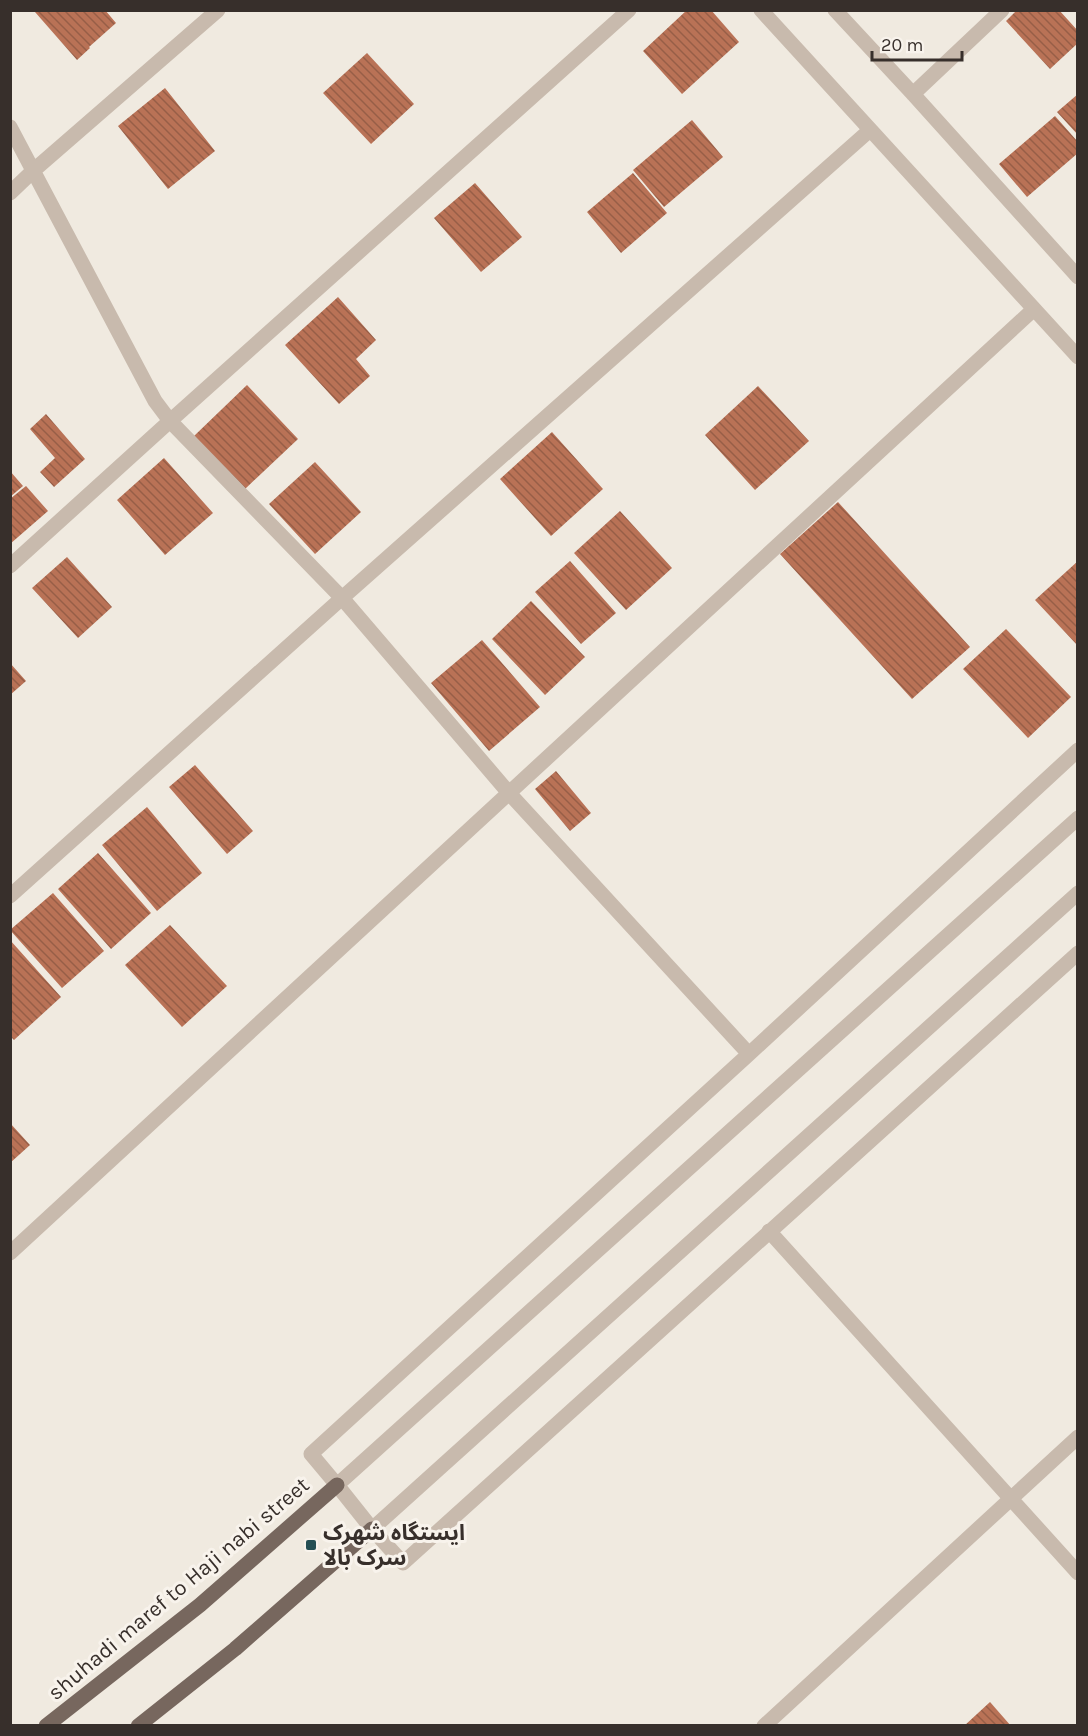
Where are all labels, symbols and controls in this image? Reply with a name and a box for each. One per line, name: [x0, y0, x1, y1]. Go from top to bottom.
scale bar: [872, 24, 962, 62]
text: 20 m: [881, 34, 923, 56]
street label: shuhadi maref to Haji nabi street: [43, 1472, 315, 1706]
place label: ایستگاه شهرک سرک بالا: [323, 1520, 465, 1571]
marker: ایستگاه شهرک سرک بالا: [304, 1538, 318, 1552]

